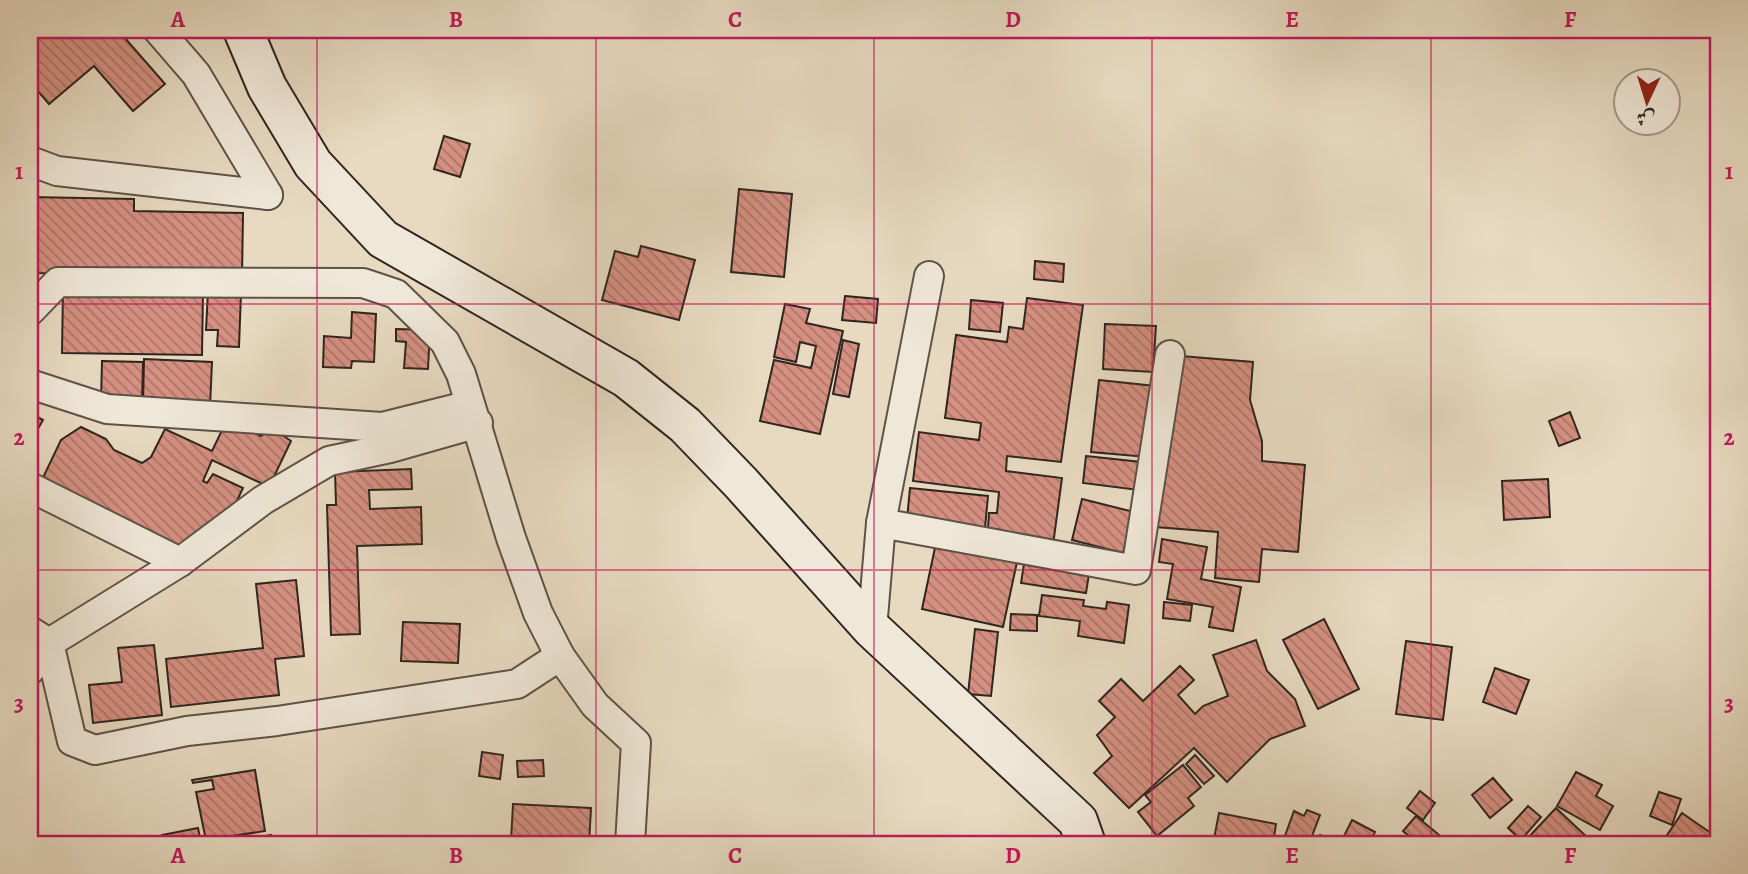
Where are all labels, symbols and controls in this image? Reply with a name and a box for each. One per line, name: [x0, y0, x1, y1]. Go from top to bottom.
text: A: [170, 4, 186, 35]
text: B: [449, 4, 463, 35]
text: C: [728, 4, 742, 35]
text: D: [1005, 4, 1021, 35]
text: E: [1285, 4, 1299, 35]
text: F: [1564, 4, 1577, 35]
north arrow: [1612, 66, 1682, 136]
text: ش: [1636, 104, 1656, 132]
text: 1: [15, 156, 23, 187]
text: 1: [1725, 156, 1733, 187]
text: 2: [13, 422, 25, 453]
text: 2: [1723, 422, 1735, 453]
text: 3: [14, 688, 24, 719]
text: 3: [1724, 688, 1734, 719]
text: A: [170, 840, 186, 871]
text: B: [449, 840, 463, 871]
text: C: [728, 840, 742, 871]
text: D: [1005, 840, 1021, 871]
text: E: [1285, 840, 1299, 871]
text: F: [1564, 840, 1577, 871]

